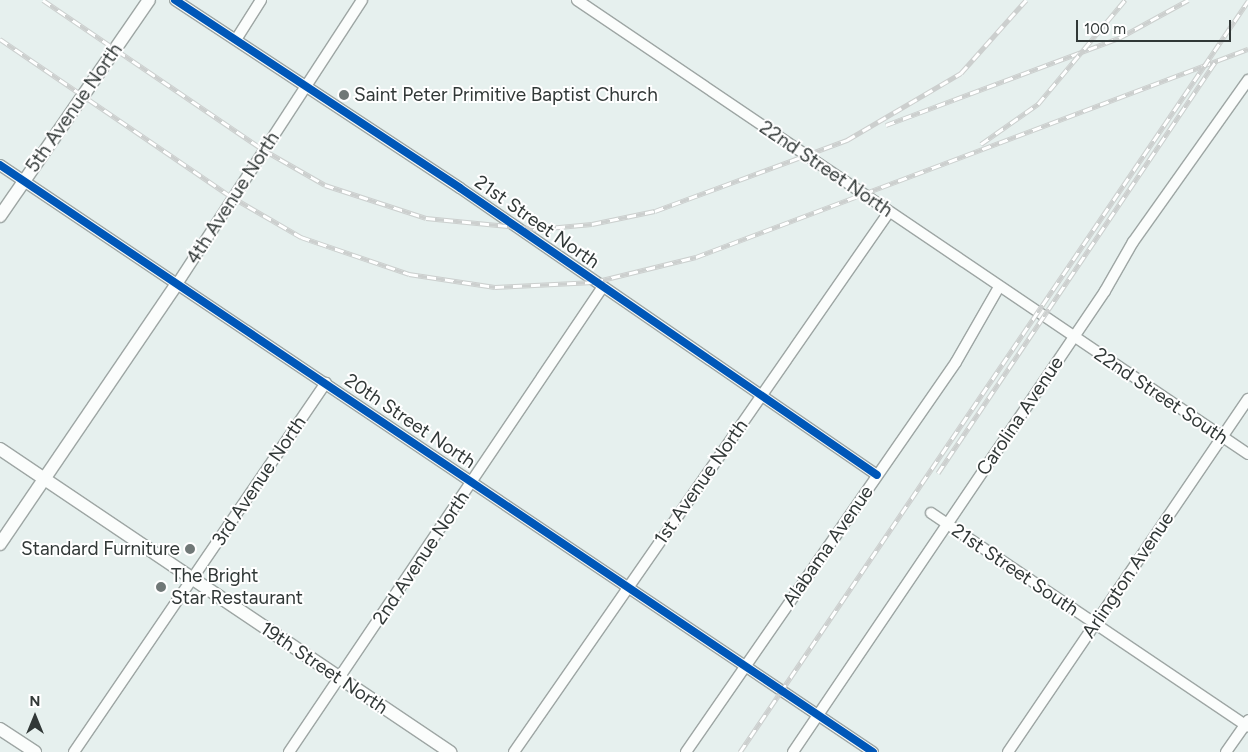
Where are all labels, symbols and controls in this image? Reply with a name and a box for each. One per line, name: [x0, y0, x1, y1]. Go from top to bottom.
scale bar: [1078, 10, 1233, 42]
text: 100 m: [1084, 20, 1126, 38]
street label: 5th Avenue North: [21, 39, 127, 177]
place label: Saint Peter Primitive Baptist Church: [354, 84, 658, 106]
marker: Saint Peter Primitive Baptist Church: [338, 89, 350, 101]
street label: 22nd Street North: [755, 116, 897, 222]
street label: 4th Avenue North: [182, 128, 284, 268]
street label: 21st Street North: [470, 170, 604, 274]
street label: 22nd Street South: [1090, 343, 1232, 449]
street label: Carolina Avenue: [972, 352, 1068, 480]
street label: 20th Street North: [340, 369, 480, 473]
street label: 3rd Avenue North: [207, 412, 311, 550]
street label: 1st Avenue North: [649, 415, 753, 549]
street label: Alabama Avenue: [778, 481, 878, 611]
street label: 2nd Avenue North: [368, 487, 474, 629]
street label: Arlington Avenue: [1077, 508, 1179, 642]
street label: 21st Street South: [947, 519, 1083, 621]
place label: Standard Furniture: [21, 538, 180, 560]
marker: Standard Furniture: [184, 543, 196, 555]
place label: The Bright Star Restaurant: [171, 565, 303, 609]
marker: The Bright Star Restaurant: [155, 581, 167, 593]
street label: 19th Street North: [256, 617, 392, 719]
north arrow: [10, 692, 60, 742]
text: N: [30, 693, 40, 710]

